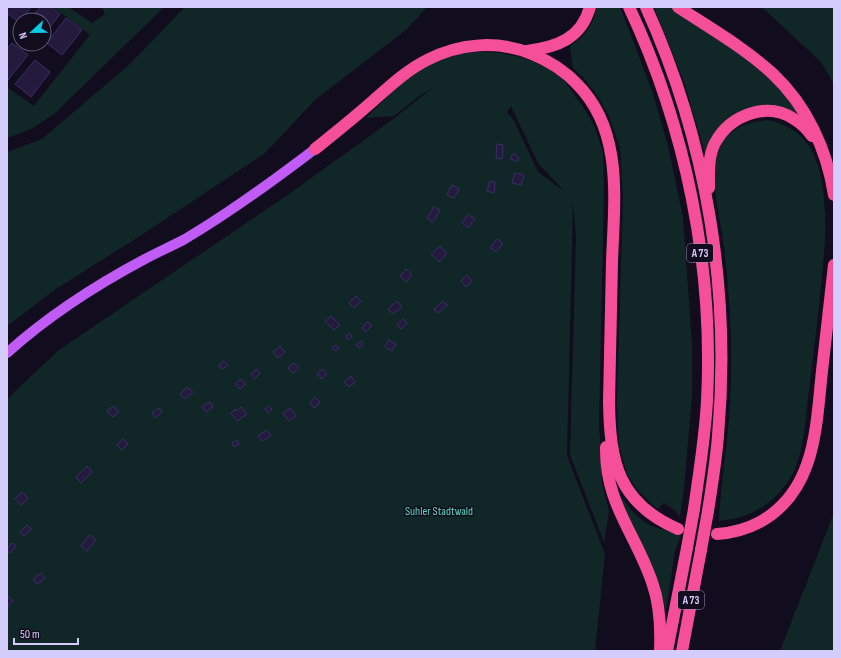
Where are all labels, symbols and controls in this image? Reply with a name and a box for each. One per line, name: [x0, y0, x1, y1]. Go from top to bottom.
north arrow: [12, 12, 52, 52]
text: N: [16, 30, 30, 41]
road number: A 73: [687, 244, 713, 262]
park label: Suhler Stadtwald: [405, 504, 473, 519]
road number: A 73: [678, 591, 704, 609]
scale bar: [14, 620, 78, 646]
text: 50 m: [20, 627, 40, 642]

